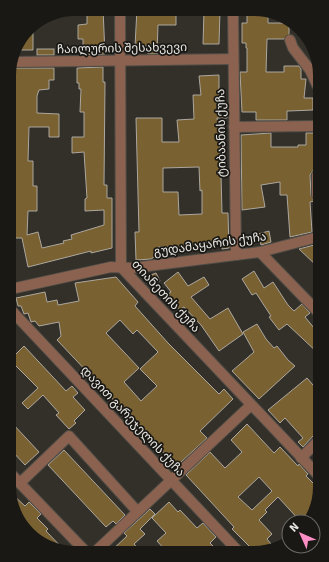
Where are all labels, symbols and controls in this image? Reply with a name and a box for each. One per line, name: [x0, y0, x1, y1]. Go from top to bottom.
street label: ჩაილურის შესახვევი: [57, 40, 187, 57]
street label: ტიბაანის ქუჩა: [213, 89, 230, 177]
street label: გუდამაყარის ქუჩა: [153, 229, 267, 260]
street label: თიანეთის ქუჩა: [128, 257, 203, 336]
street label: დავით გარეჯელის ქუჩა: [77, 363, 188, 480]
north arrow: [281, 514, 321, 554]
text: N: [287, 520, 302, 535]

